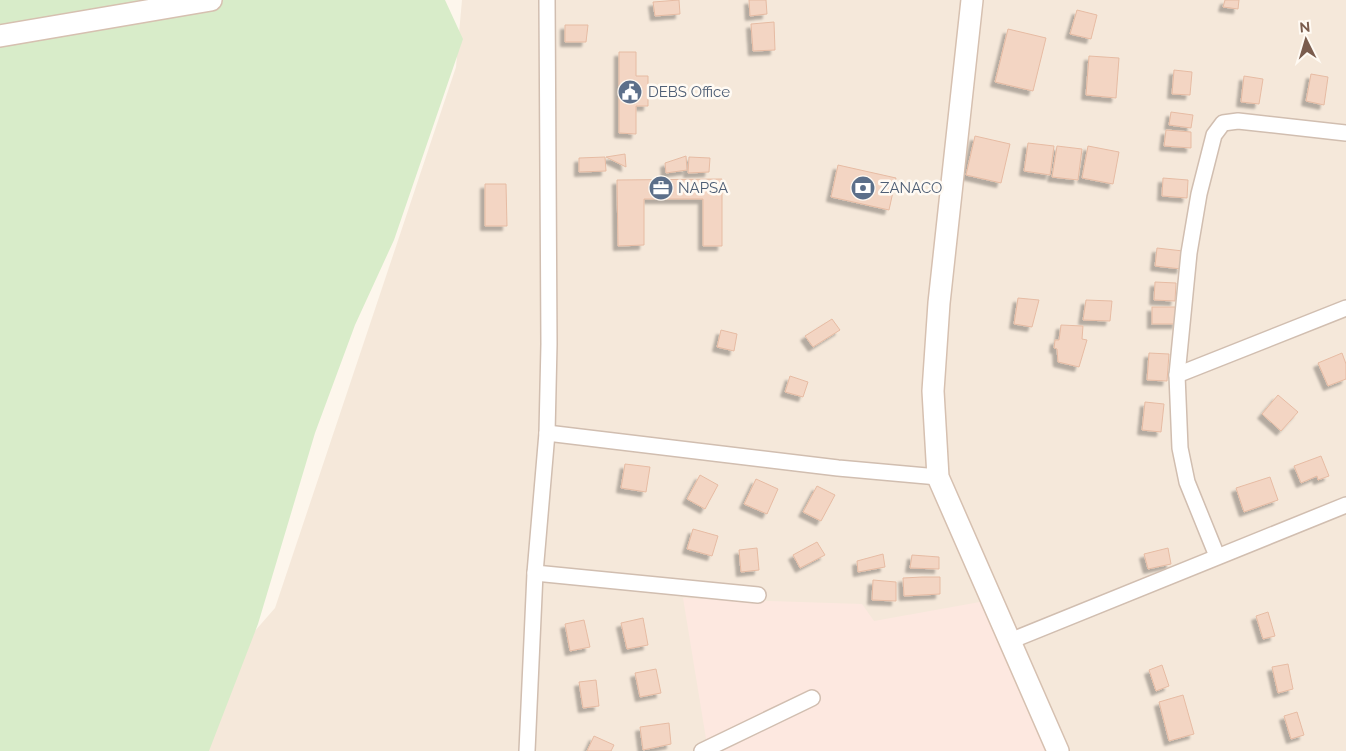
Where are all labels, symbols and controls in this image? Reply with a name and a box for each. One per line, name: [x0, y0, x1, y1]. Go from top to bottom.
north arrow: [1281, 15, 1331, 65]
text: N: [1299, 19, 1311, 35]
public building icon: DEBS Office: [617, 79, 643, 105]
place label: DEBS Office: [648, 83, 730, 101]
office icon: NAPSA: [648, 175, 674, 201]
bank icon: ZANACO: [850, 175, 876, 201]
place label: NAPSA: [678, 179, 728, 197]
place label: ZANACO: [880, 179, 942, 197]

